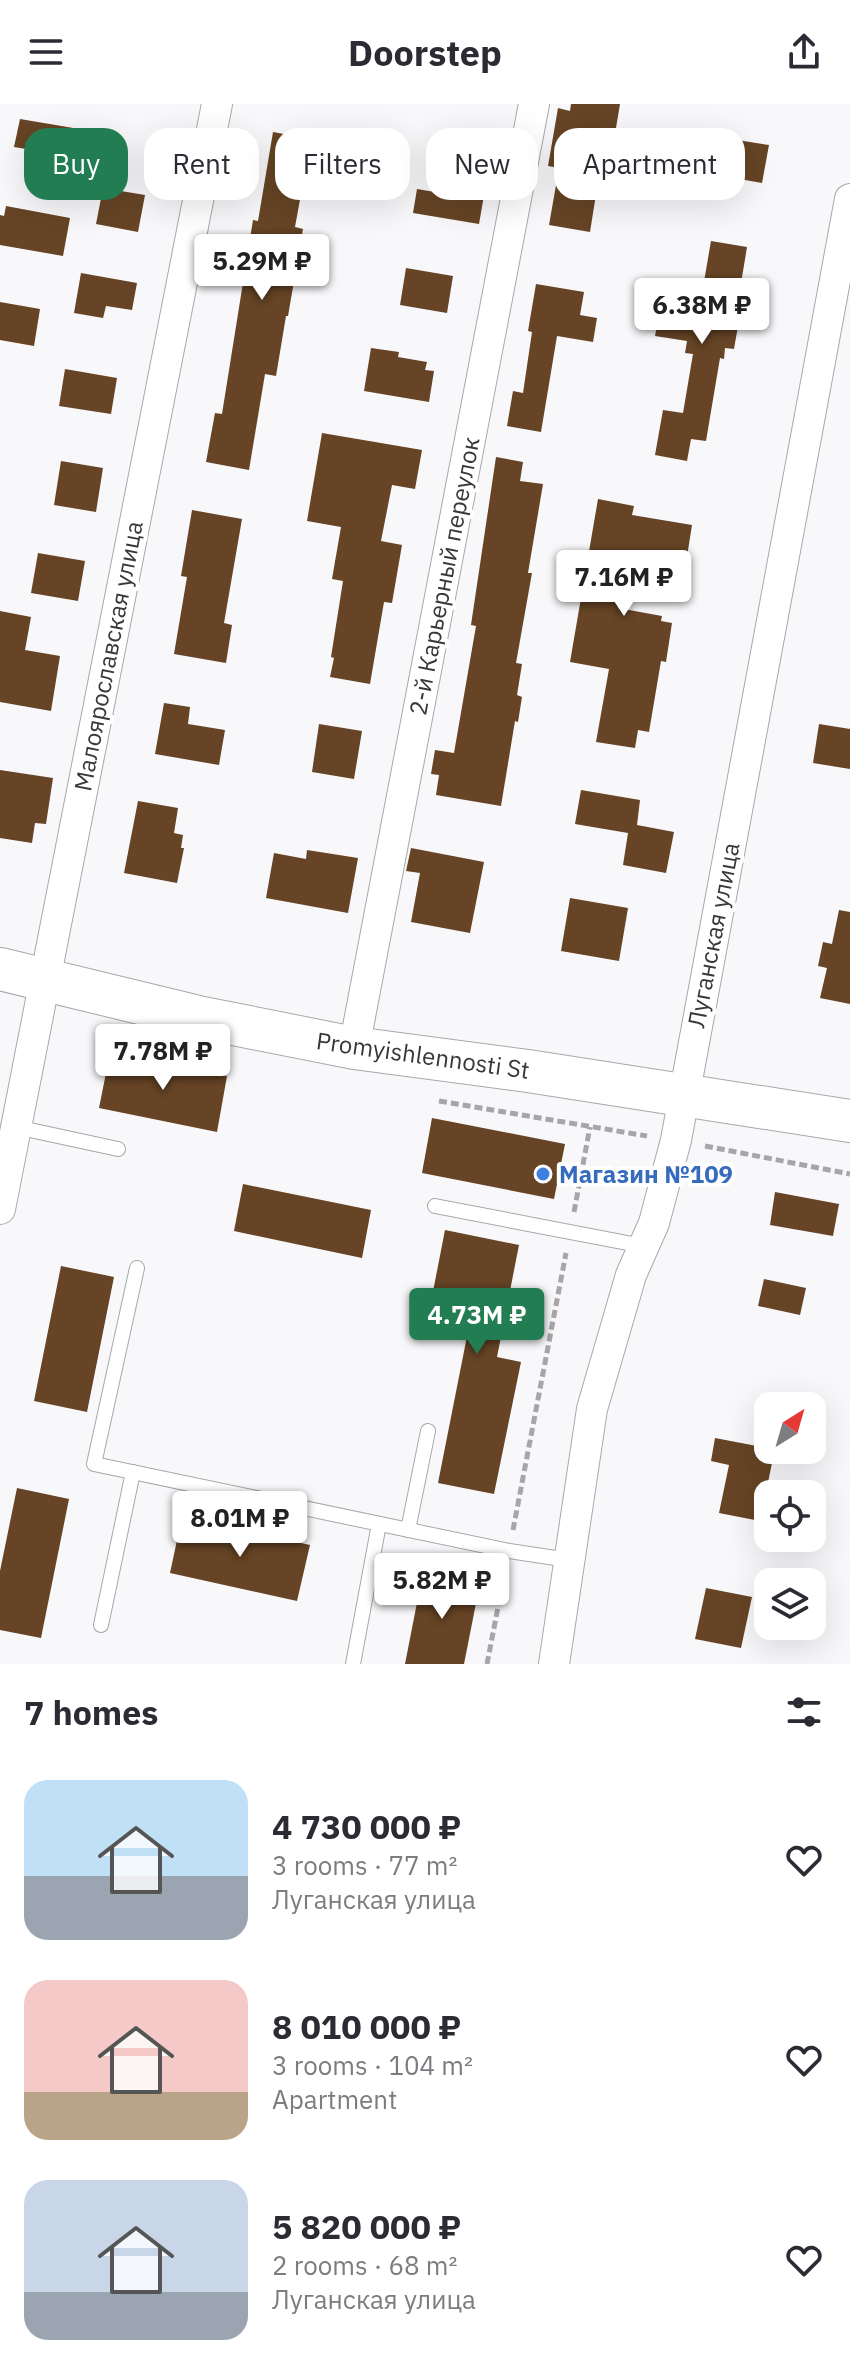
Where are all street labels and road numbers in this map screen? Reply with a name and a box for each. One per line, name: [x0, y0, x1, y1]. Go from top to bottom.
street label: 2-й Карьерный переулок: [401, 434, 487, 718]
street label: Малоярославская улица: [66, 518, 150, 794]
street label: Луганская улица: [679, 839, 747, 1030]
street label: Promyishlennosti St: [314, 1024, 532, 1086]

